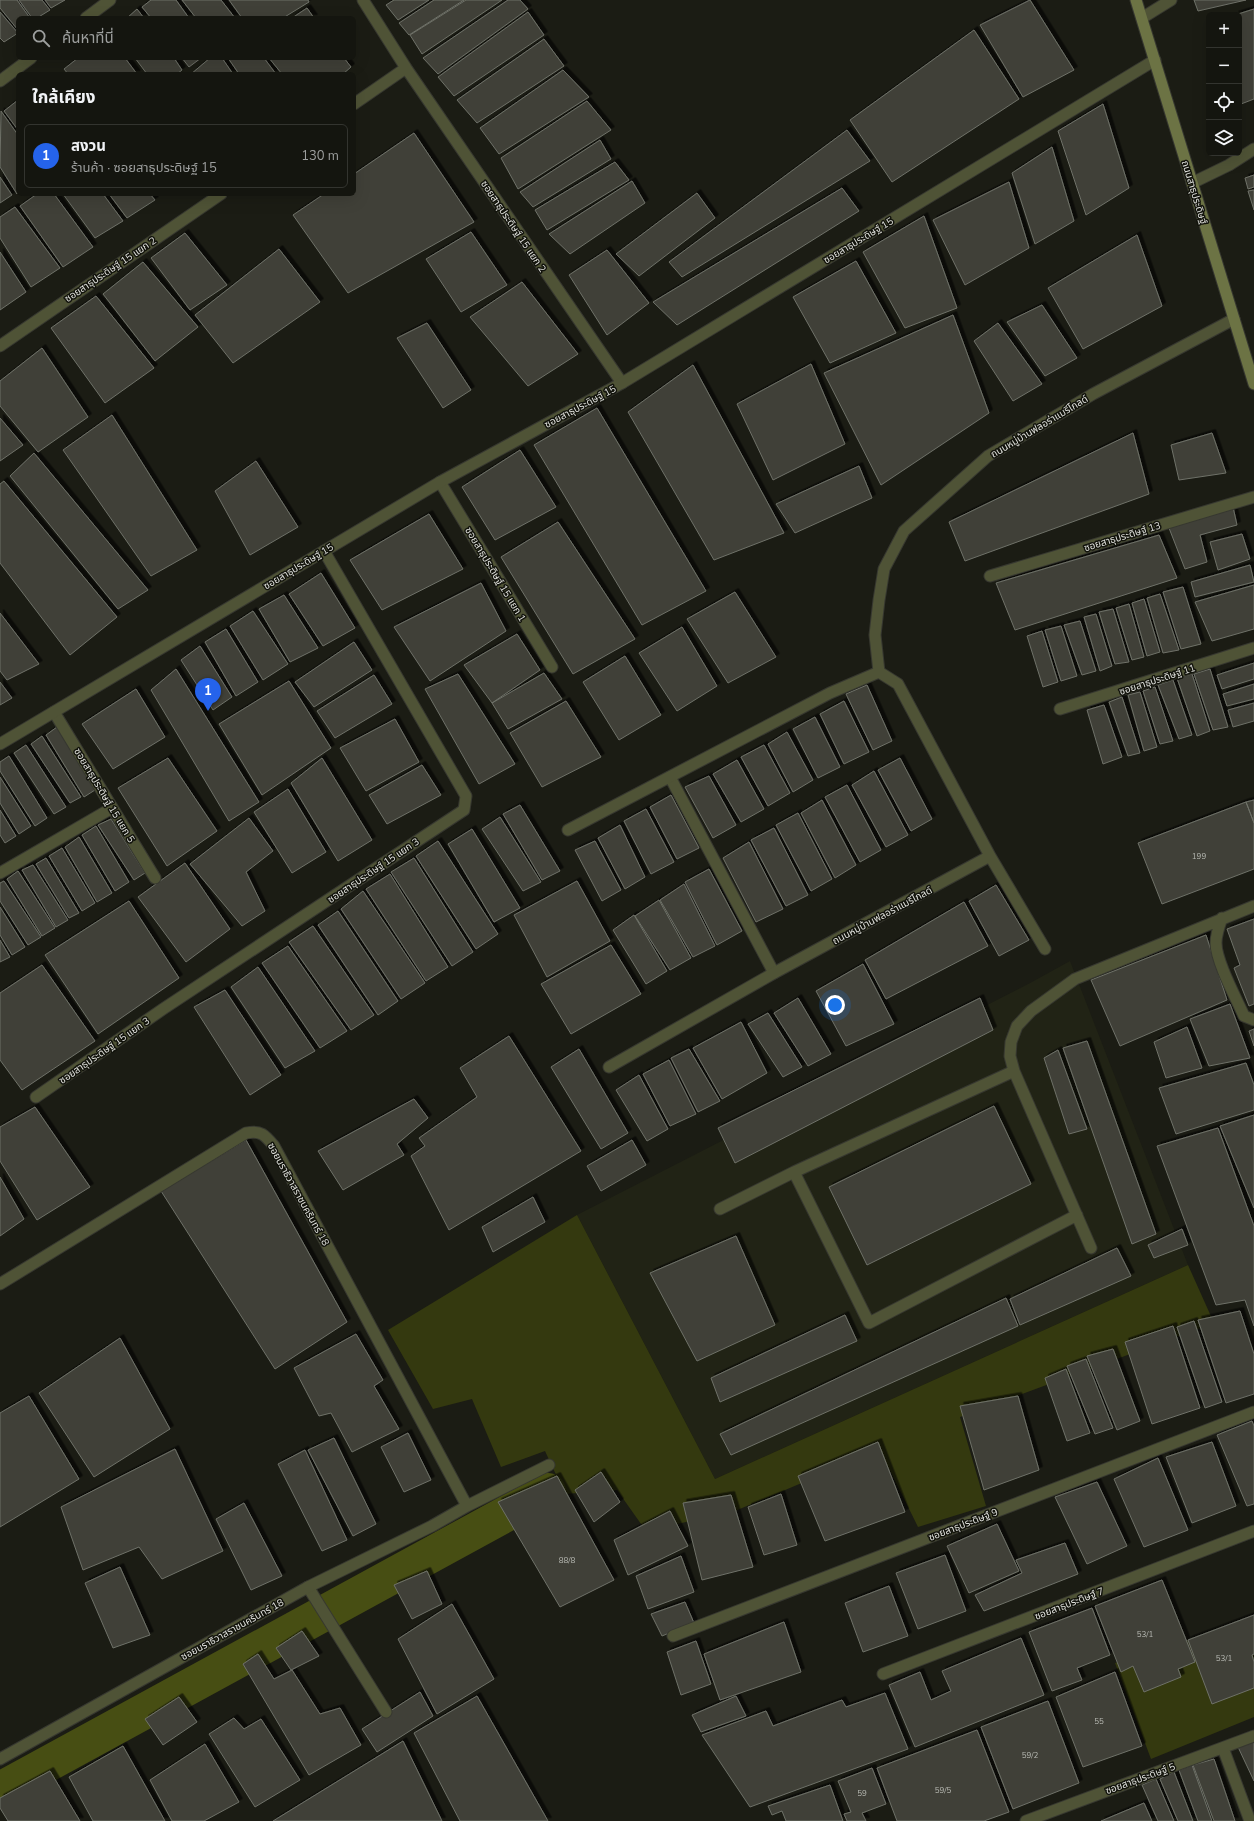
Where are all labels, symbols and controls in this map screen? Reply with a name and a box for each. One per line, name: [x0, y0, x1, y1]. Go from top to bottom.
map controls: [1206, 12, 1242, 156]
button: +: [1206, 12, 1242, 48]
search box: [16, 16, 356, 60]
icon: search: [30, 27, 52, 49]
text: ค้นหาที่นี่: [62, 28, 114, 48]
button: −: [1206, 48, 1242, 84]
button: locate: [1206, 84, 1242, 120]
text: ใกล้เคียง: [32, 86, 95, 109]
button: layers: [1206, 120, 1242, 156]
text: สงวน: [71, 136, 106, 156]
text: 1: [42, 147, 50, 165]
text: 130 m: [301, 147, 339, 165]
text: ร้านค้า · ซอยสาธุประดิษฐ์ 15: [71, 159, 217, 177]
street label: ถนนสาธุประดิษฐ์: [1178, 159, 1211, 226]
street label: ซอยสาธุประดิษฐ์ 15 แยก 2: [477, 178, 549, 275]
street label: ซอยสาธุประดิษฐ์ 15: [821, 214, 896, 267]
street label: ซอยสาธุประดิษฐ์ 15 แยก 2: [62, 234, 159, 306]
street label: ซอยสาธุประดิษฐ์ 15: [542, 382, 619, 432]
street label: ถนนหมู่บ้านฟลอร่าแมรีโกลด์: [988, 392, 1091, 462]
street label: ซอยสาธุประดิษฐ์ 13: [1082, 519, 1162, 555]
street label: ซอยสาธุประดิษฐ์ 15 แยก 1: [461, 525, 529, 624]
street label: ซอยสาธุประดิษฐ์ 15: [261, 540, 336, 593]
street label: ซอยสาธุประดิษฐ์ 11: [1117, 661, 1197, 699]
pin: 1: [195, 678, 221, 711]
street label: ซอยสาธุประดิษฐ์ 15 แยก 5: [70, 746, 138, 845]
street label: ซอยสาธุประดิษฐ์ 15 แยก 3: [325, 835, 422, 907]
house number: 199: [1192, 851, 1206, 862]
street label: ถนนหมู่บ้านฟลอร่าแมรีโกลด์: [830, 884, 935, 948]
your location: [825, 995, 845, 1015]
street label: ซอยสาธุประดิษฐ์ 15 แยก 3: [56, 1014, 153, 1087]
street label: ซอยนราธิวาสราชนครินทร์ 18: [264, 1140, 332, 1248]
street label: ซอยสาธุประดิษฐ์ 9: [927, 1505, 1000, 1545]
house number: 88/8: [559, 1555, 576, 1566]
street label: ซอยสาธุประดิษฐ์ 7: [1033, 1584, 1106, 1624]
street label: ซอยนราธิวาสราชนครินทร์ 18: [178, 1596, 286, 1664]
house number: 53/1: [1137, 1629, 1154, 1640]
house number: 53/1: [1216, 1653, 1233, 1664]
house number: 55: [1094, 1716, 1104, 1727]
house number: 59/2: [1022, 1750, 1039, 1761]
street label: ซอยสาธุประดิษฐ์ 5: [1103, 1760, 1177, 1798]
house number: 59/5: [935, 1785, 952, 1796]
house number: 59: [857, 1788, 867, 1799]

